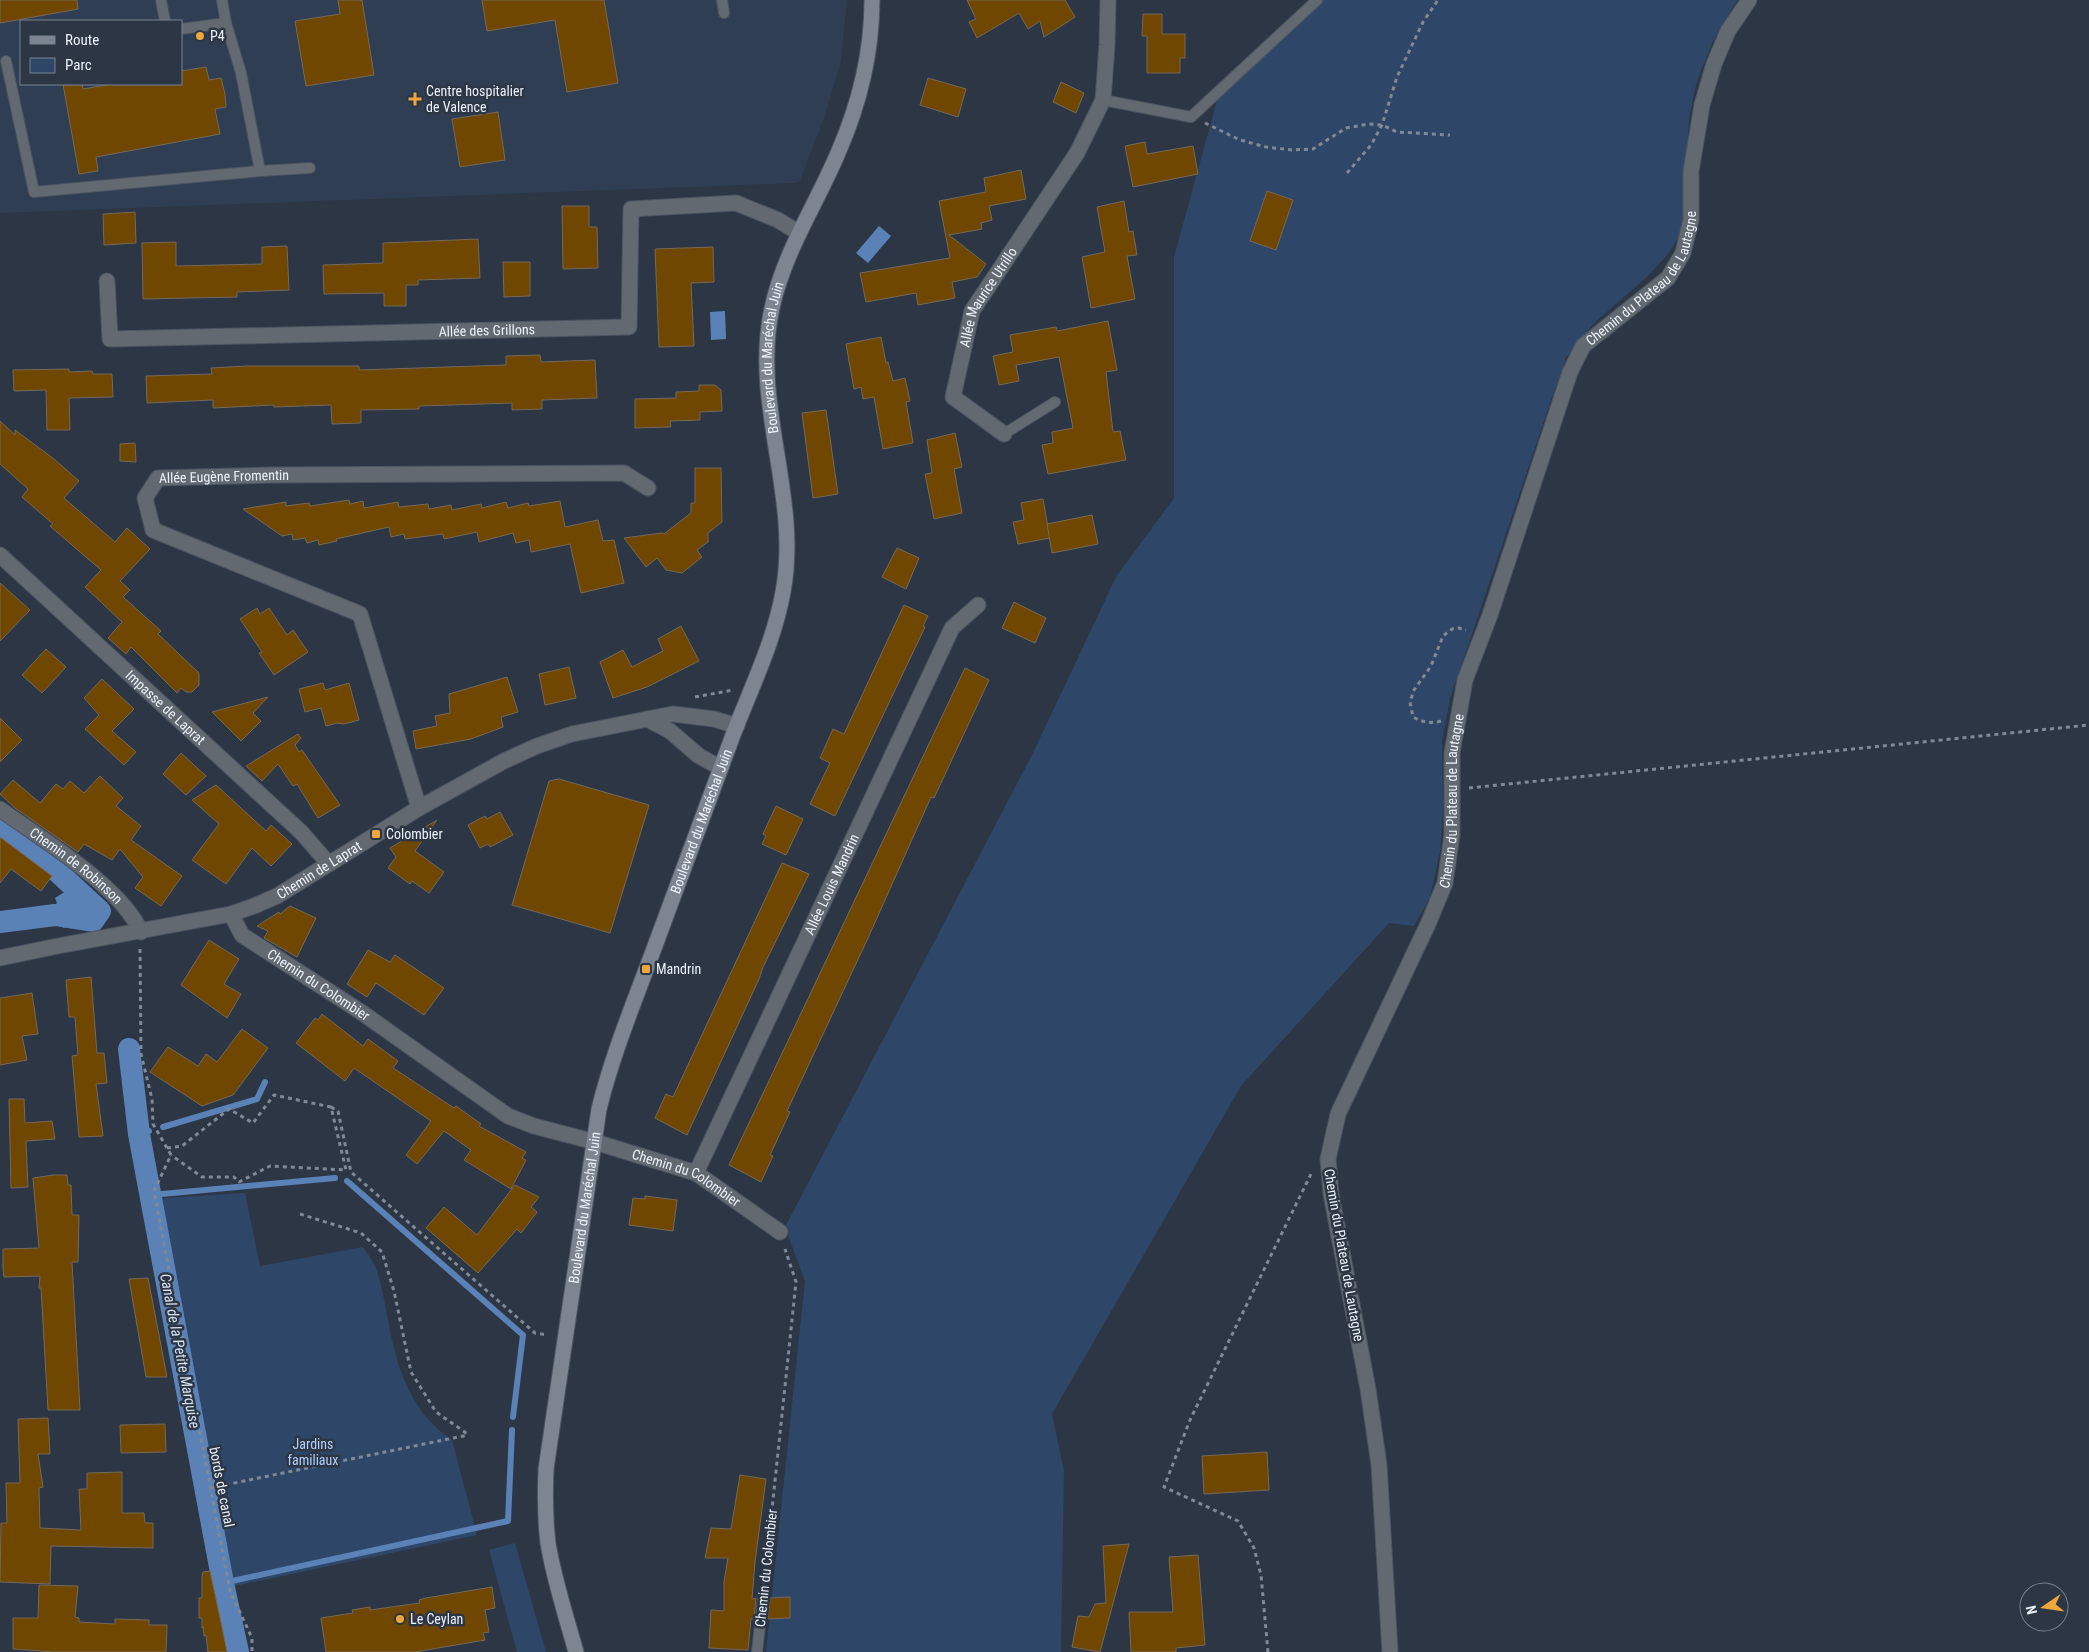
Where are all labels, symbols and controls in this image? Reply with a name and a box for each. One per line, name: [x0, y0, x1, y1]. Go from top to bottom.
legend: [20, 20, 182, 85]
place label: P4: [210, 28, 225, 44]
marker: P4: [194, 30, 206, 42]
text: Route: [65, 31, 99, 49]
text: Parc: [65, 56, 92, 74]
place label: Centre hospitalier de Valence: [426, 83, 524, 115]
marker: Centre hospitalier de Valence: [408, 92, 422, 106]
street label: Chemin du Plateau de Lautagne: [1583, 211, 1699, 349]
street label: Allée Maurice Utrillo: [956, 244, 1020, 349]
street label: Boulevard du Maréchal Juin: [759, 280, 787, 435]
street label: Allée des Grillons: [438, 321, 535, 339]
street label: Allée Eugène Fromentin: [159, 467, 289, 486]
street label: Impasse de Laprat: [123, 667, 209, 748]
street label: Chemin du Plateau de Lautagne: [1436, 712, 1467, 891]
street label: Boulevard du Maréchal Juin: [667, 747, 735, 896]
street label: Chemin de Robinson: [27, 824, 126, 907]
place label: Colombier: [386, 826, 443, 842]
marker: Colombier: [370, 828, 382, 840]
street label: Allée Louis Mandrin: [801, 831, 862, 937]
street label: Chemin de Laprat: [274, 838, 364, 902]
street label: Chemin du Colombier: [264, 946, 373, 1024]
place label: Mandrin: [656, 961, 701, 977]
marker: Mandrin: [640, 963, 652, 975]
street label: Boulevard du Maréchal Juin: [565, 1131, 604, 1284]
street label: Chemin du Colombier: [630, 1146, 743, 1210]
street label: Chemin du Plateau de Lautagne: [1321, 1167, 1367, 1343]
water label: Canal de la Petite Marquise: [156, 1272, 204, 1430]
park label: Jardins familiaux: [288, 1436, 338, 1468]
street label: bords de canal: [206, 1446, 238, 1528]
street label: Chemin du Colombier: [752, 1508, 780, 1628]
north arrow: [2019, 1582, 2069, 1632]
text: N: [2023, 1604, 2040, 1616]
place label: Le Ceylan: [410, 1611, 463, 1627]
marker: Le Ceylan: [394, 1613, 406, 1625]

